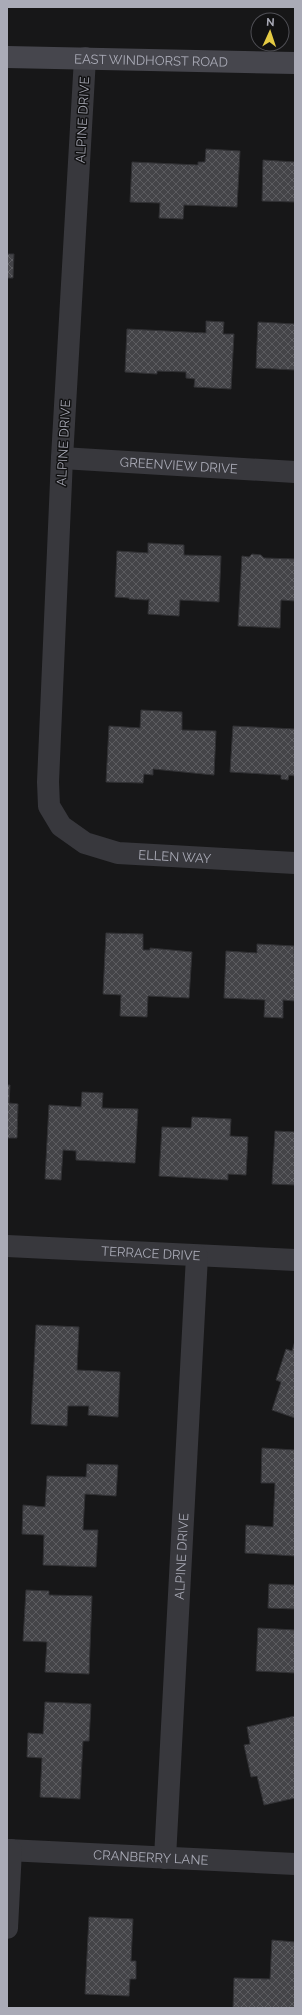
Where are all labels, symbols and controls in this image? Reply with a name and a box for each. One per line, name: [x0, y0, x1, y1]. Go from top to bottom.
north arrow: [250, 12, 290, 52]
text: N: [266, 16, 275, 29]
street label: EAST WINDHORST ROAD: [74, 51, 228, 70]
street label: ALPINE DRIVE: [73, 76, 92, 164]
street label: ALPINE DRIVE: [54, 399, 73, 487]
street label: GREENVIEW DRIVE: [119, 454, 238, 477]
street label: ELLEN WAY: [138, 847, 212, 866]
street label: TERRACE DRIVE: [101, 1244, 201, 1263]
street label: ALPINE DRIVE: [172, 1513, 191, 1600]
street label: CRANBERRY LANE: [93, 1847, 209, 1868]

